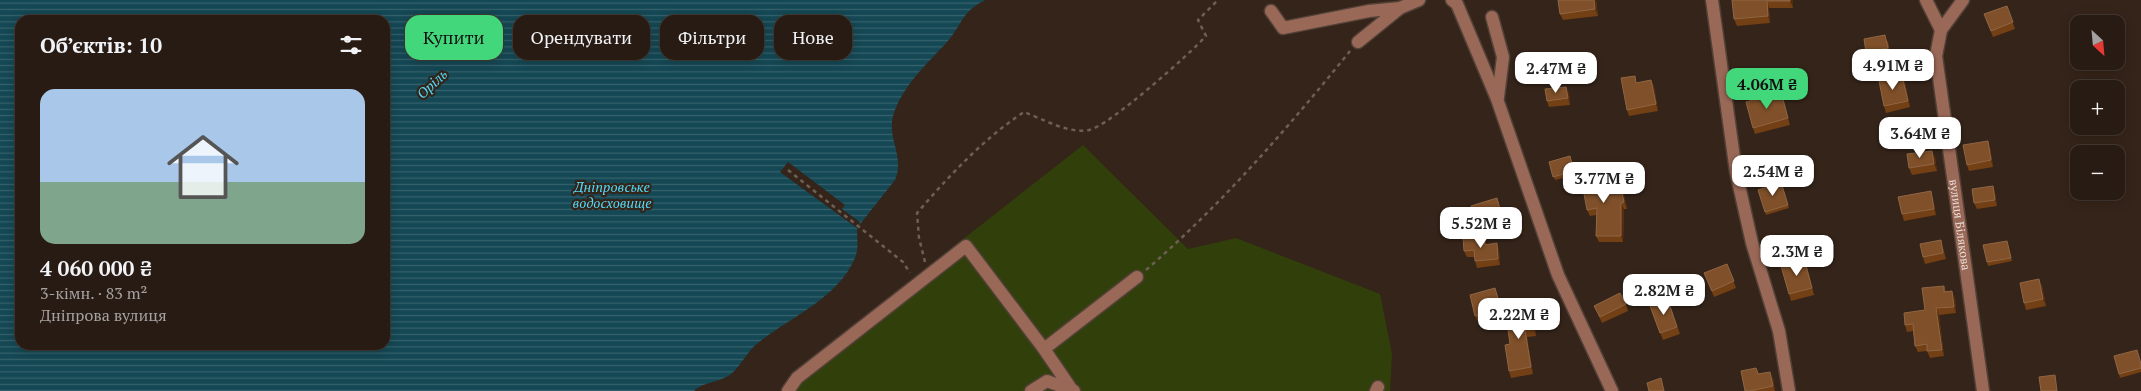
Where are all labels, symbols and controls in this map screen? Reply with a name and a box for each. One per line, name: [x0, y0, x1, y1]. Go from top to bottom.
chip: Купити: [405, 15, 503, 60]
chip: Орендувати: [513, 15, 650, 60]
chip: Фільтри: [660, 15, 764, 60]
chip: Нове: [774, 15, 852, 60]
north arrow: [2070, 15, 2125, 70]
map controls: [2070, 15, 2125, 200]
text: Об’єктів: 10: [40, 31, 162, 59]
icon: filters: [337, 31, 365, 59]
pin: 4.91M ₴: [1847, 48, 1939, 91]
pin: 2.47M ₴: [1510, 52, 1602, 94]
text: 4.91M ₴: [1863, 54, 1923, 76]
text: 2.47M ₴: [1526, 57, 1586, 79]
water label: Оріль: [412, 65, 451, 103]
pin: 4.06M ₴: [1721, 68, 1813, 110]
text: 4.06M ₴: [1737, 73, 1797, 95]
button: +: [2070, 80, 2125, 135]
pin: 3.64M ₴: [1874, 116, 1966, 159]
icon: home: [158, 122, 248, 212]
text: 3.64M ₴: [1890, 122, 1950, 144]
button: −: [2070, 145, 2125, 200]
pin: 2.54M ₴: [1727, 154, 1819, 197]
text: 2.54M ₴: [1743, 160, 1803, 182]
pin: 3.77M ₴: [1558, 162, 1650, 204]
text: 3.77M ₴: [1574, 167, 1634, 189]
water label: Дніпровське водосховище: [572, 177, 652, 212]
street label: вулиця Білякова: [1946, 178, 1974, 271]
pin: 5.52M ₴: [1435, 206, 1527, 249]
text: 5.52M ₴: [1451, 212, 1511, 234]
pin: 2.3M ₴: [1756, 234, 1838, 277]
text: 2.3M ₴: [1771, 240, 1823, 262]
text: 4 060 000 ₴: [40, 254, 152, 282]
pin: 2.82M ₴: [1618, 274, 1710, 316]
text: 2.82M ₴: [1634, 279, 1694, 301]
text: 3-кімн. · 83 m²: [40, 282, 147, 304]
pin: 2.22M ₴: [1473, 298, 1565, 340]
text: 2.22M ₴: [1489, 303, 1549, 325]
text: Дніпрова вулиця: [40, 304, 167, 326]

